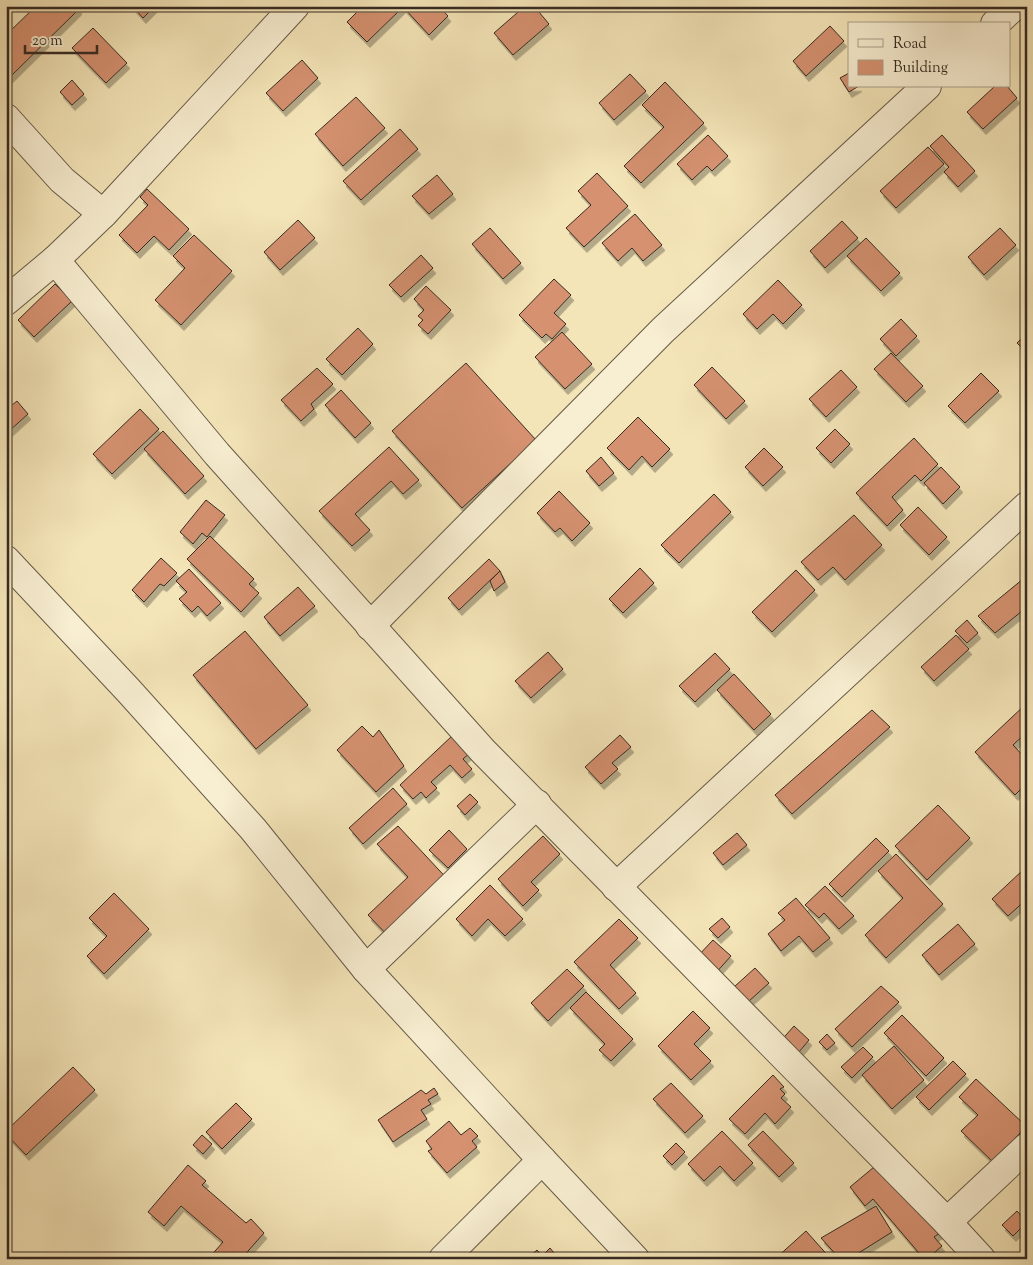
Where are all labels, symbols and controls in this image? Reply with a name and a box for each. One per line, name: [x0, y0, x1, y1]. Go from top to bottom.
scale bar: [25, 22, 98, 54]
legend: [848, 22, 1010, 88]
text: 20 m: [32, 31, 63, 52]
text: Road: [893, 34, 927, 55]
text: Building: [893, 58, 948, 79]

